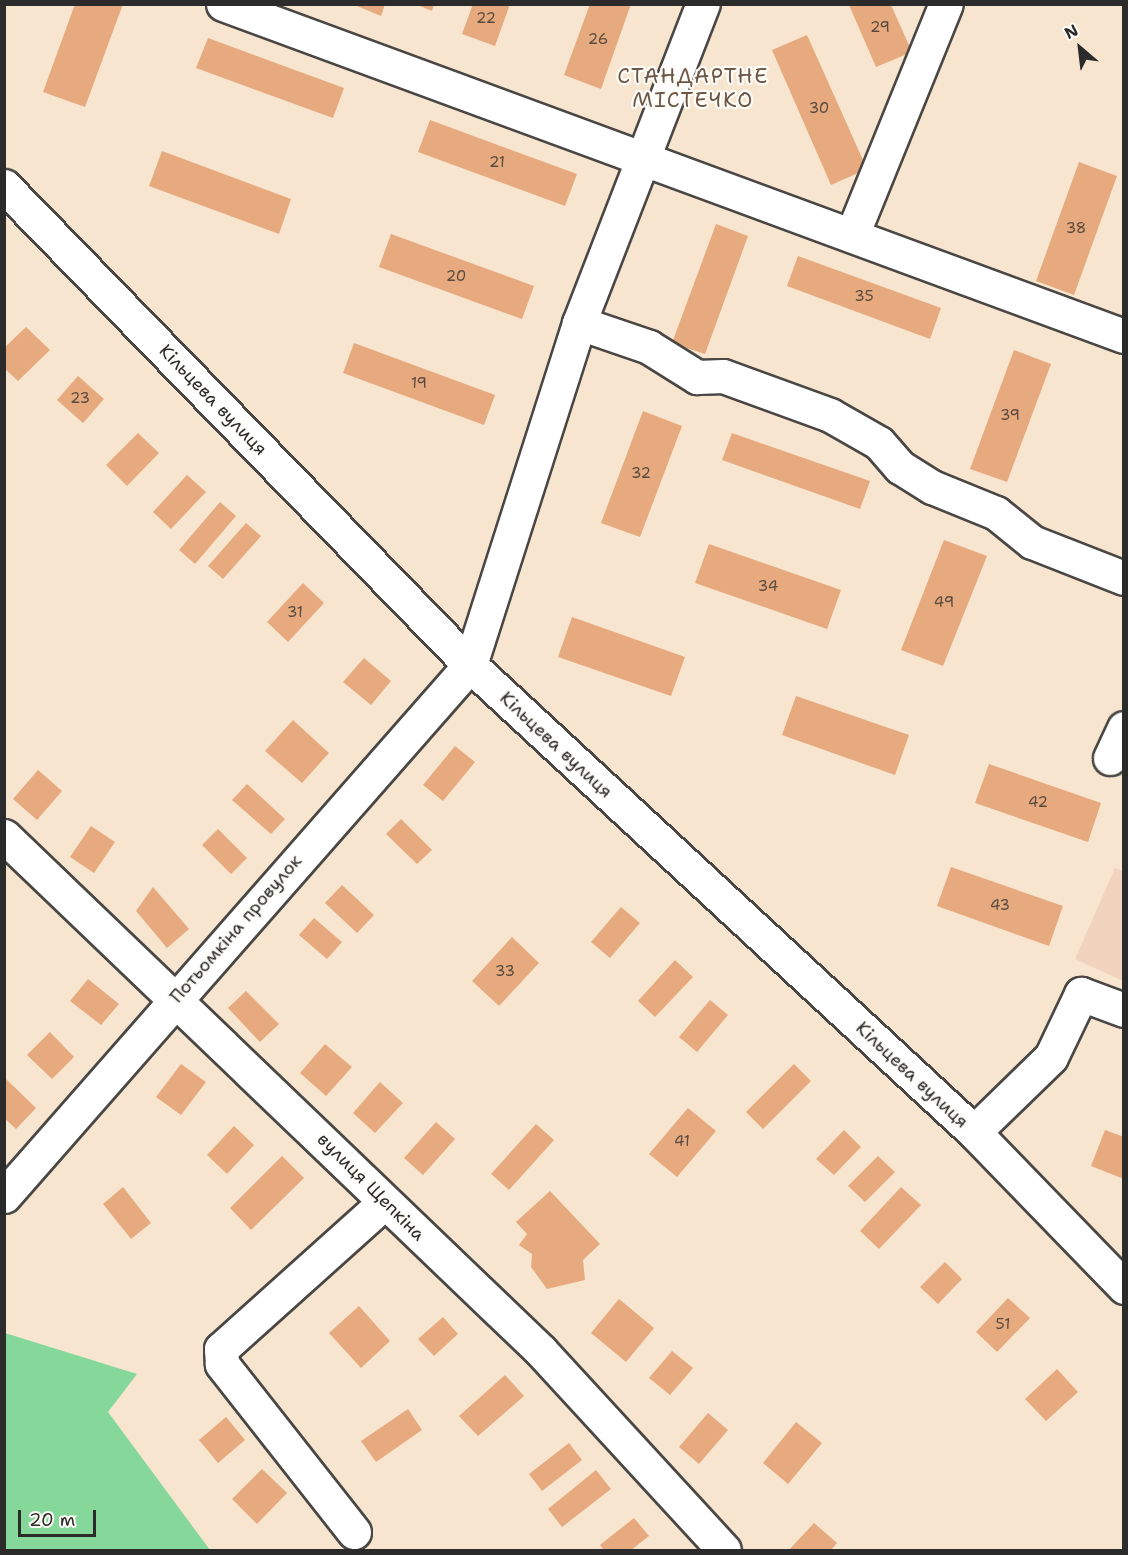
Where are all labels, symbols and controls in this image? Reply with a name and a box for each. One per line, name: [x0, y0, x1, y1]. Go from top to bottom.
house number: 22: [476, 10, 496, 28]
north arrow: [1050, 18, 1110, 78]
house number: 29: [870, 19, 890, 37]
text: N: [1061, 19, 1082, 44]
house number: 26: [588, 31, 608, 49]
district label: СТАНДАРТНЕ МІСТЕЧКО: [617, 63, 769, 113]
house number: 30: [809, 100, 829, 118]
house number: 21: [489, 154, 505, 172]
house number: 38: [1066, 220, 1086, 238]
house number: 20: [446, 268, 466, 286]
house number: 35: [854, 288, 874, 306]
street label: Кільцева вулиця: [155, 340, 271, 460]
house number: 19: [411, 375, 427, 393]
house number: 23: [70, 390, 90, 408]
house number: 39: [1000, 407, 1020, 425]
house number: 32: [631, 465, 651, 483]
house number: 34: [758, 578, 778, 596]
house number: 49: [934, 594, 954, 612]
house number: 31: [287, 604, 303, 622]
street label: Кільцева вулиця: [495, 687, 617, 803]
house number: 42: [1028, 794, 1048, 812]
street label: Потьомкіна провулок: [166, 850, 306, 1008]
house number: 43: [990, 897, 1010, 915]
house number: 33: [495, 963, 515, 981]
street label: Кільцева вулиця: [851, 1017, 973, 1133]
street label: вулиця Щепкіна: [313, 1129, 429, 1245]
house number: 41: [674, 1133, 690, 1151]
house number: 51: [996, 1316, 1010, 1334]
scale bar: [21, 1498, 99, 1536]
text: 20 m: [29, 1508, 75, 1532]

